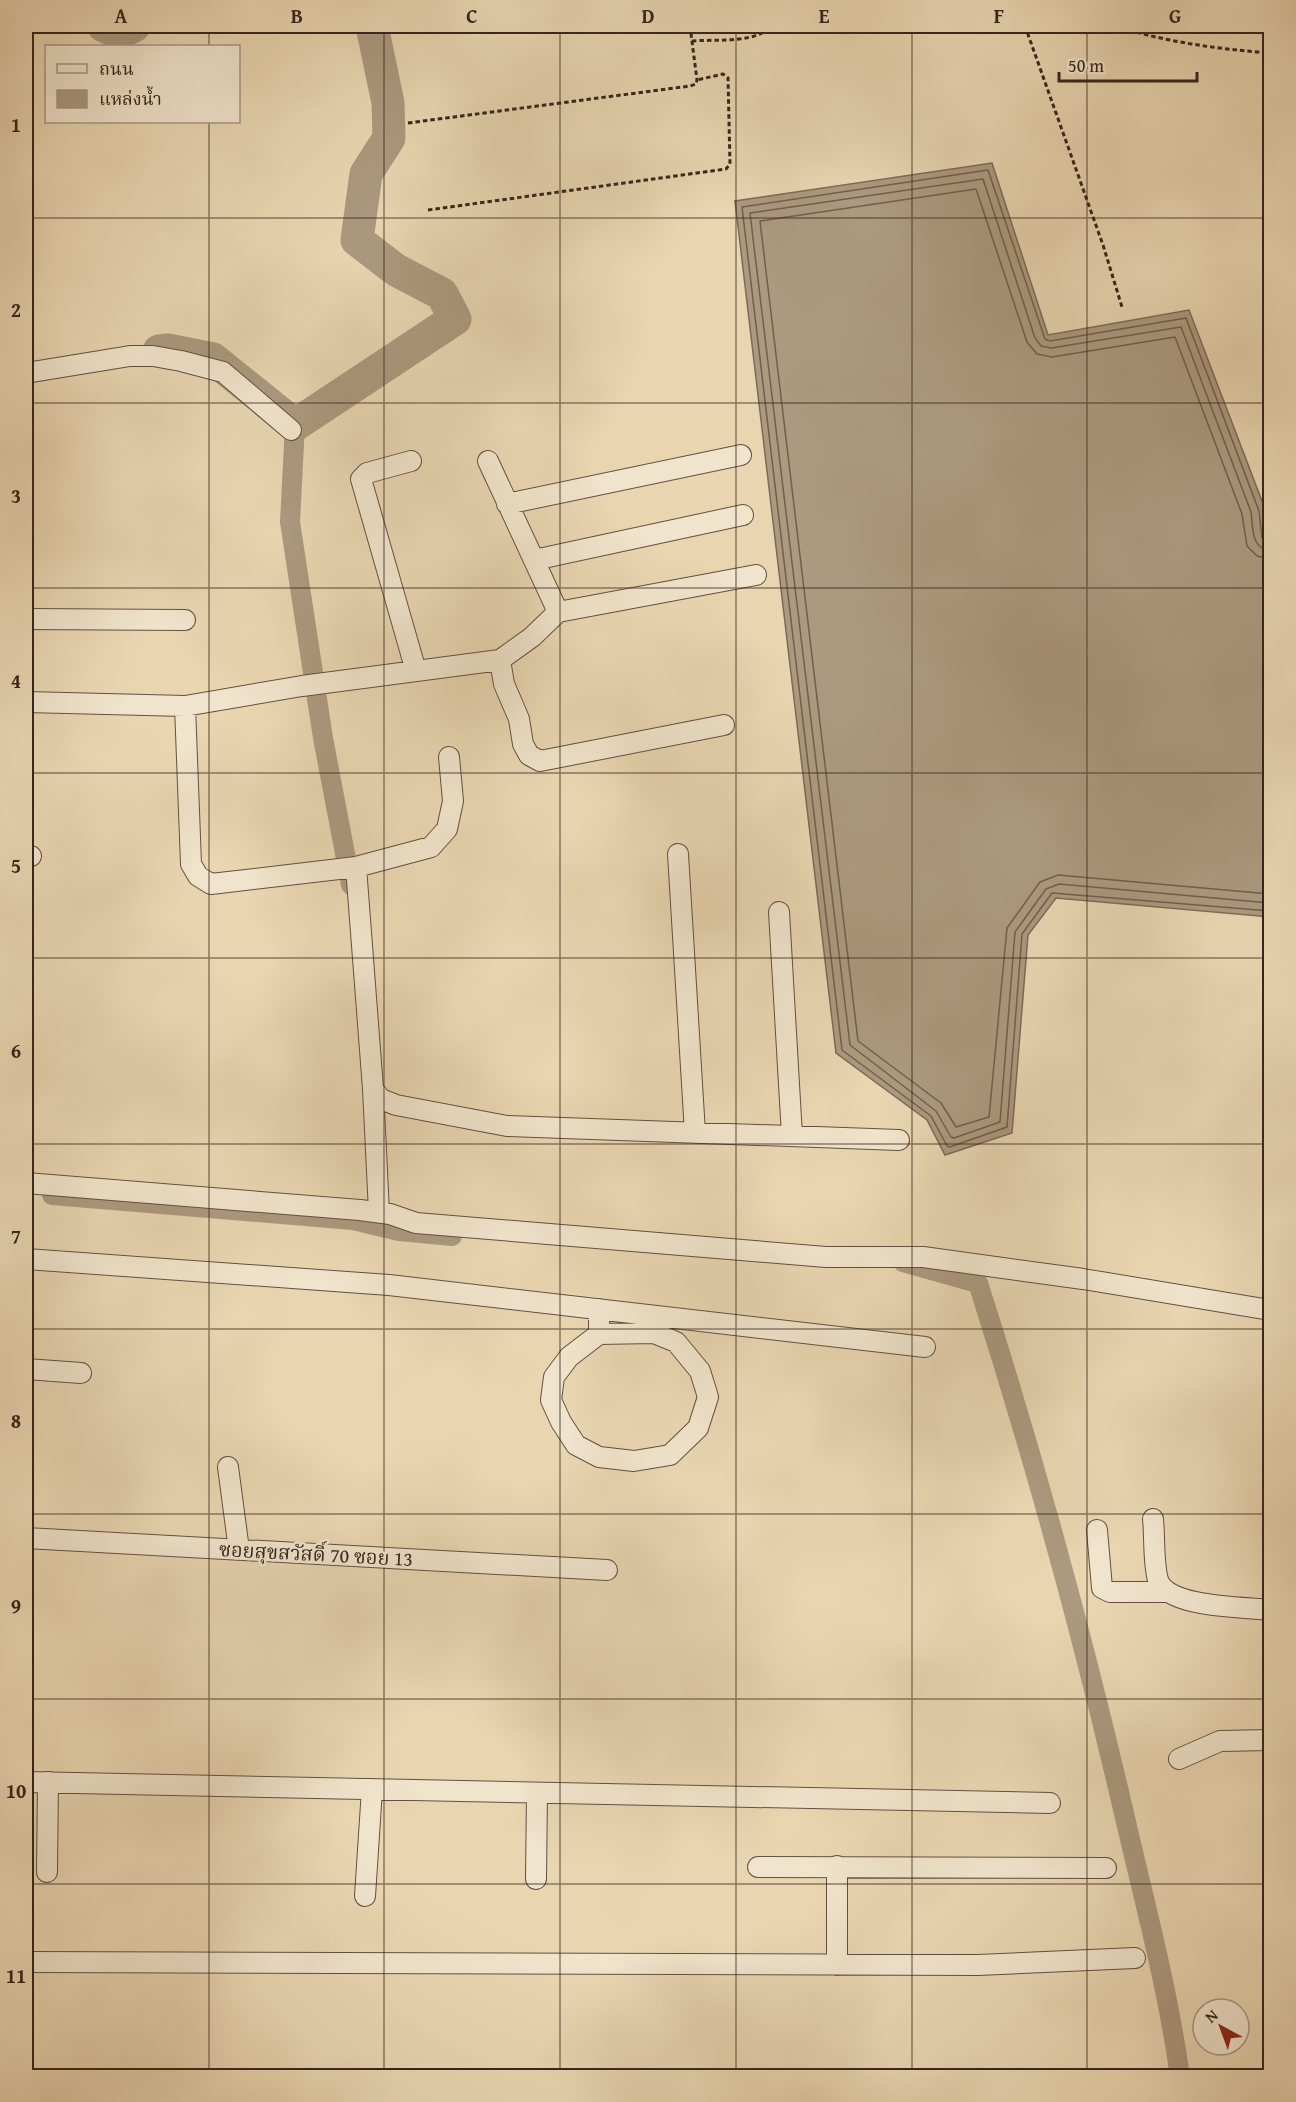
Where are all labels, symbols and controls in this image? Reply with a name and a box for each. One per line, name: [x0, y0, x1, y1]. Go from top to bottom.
text: A: [115, 1, 128, 30]
text: B: [291, 1, 303, 30]
text: C: [466, 1, 478, 30]
text: D: [641, 1, 655, 30]
text: E: [819, 1, 830, 30]
text: F: [994, 1, 1004, 30]
text: G: [1169, 1, 1181, 30]
legend: [45, 45, 240, 123]
scale bar: [1059, 45, 1197, 83]
text: 50 m: [1068, 52, 1104, 79]
text: ถนน: [99, 55, 134, 82]
text: แหล่งน้ำ: [99, 85, 162, 112]
text: 1: [11, 110, 21, 139]
text: 2: [11, 295, 21, 324]
text: 3: [11, 481, 21, 510]
text: 4: [11, 666, 21, 695]
text: 5: [11, 851, 21, 880]
text: 6: [11, 1036, 21, 1065]
text: 7: [11, 1221, 21, 1250]
text: 8: [11, 1406, 21, 1435]
street label: ซอยสุขสวัสดิ์ 70 ซอย 13: [218, 1534, 414, 1573]
text: 9: [11, 1591, 21, 1620]
text: 10: [6, 1776, 26, 1805]
text: 11: [6, 1961, 26, 1990]
north arrow: [1191, 1997, 1251, 2057]
text: N: [1199, 2003, 1223, 2028]

